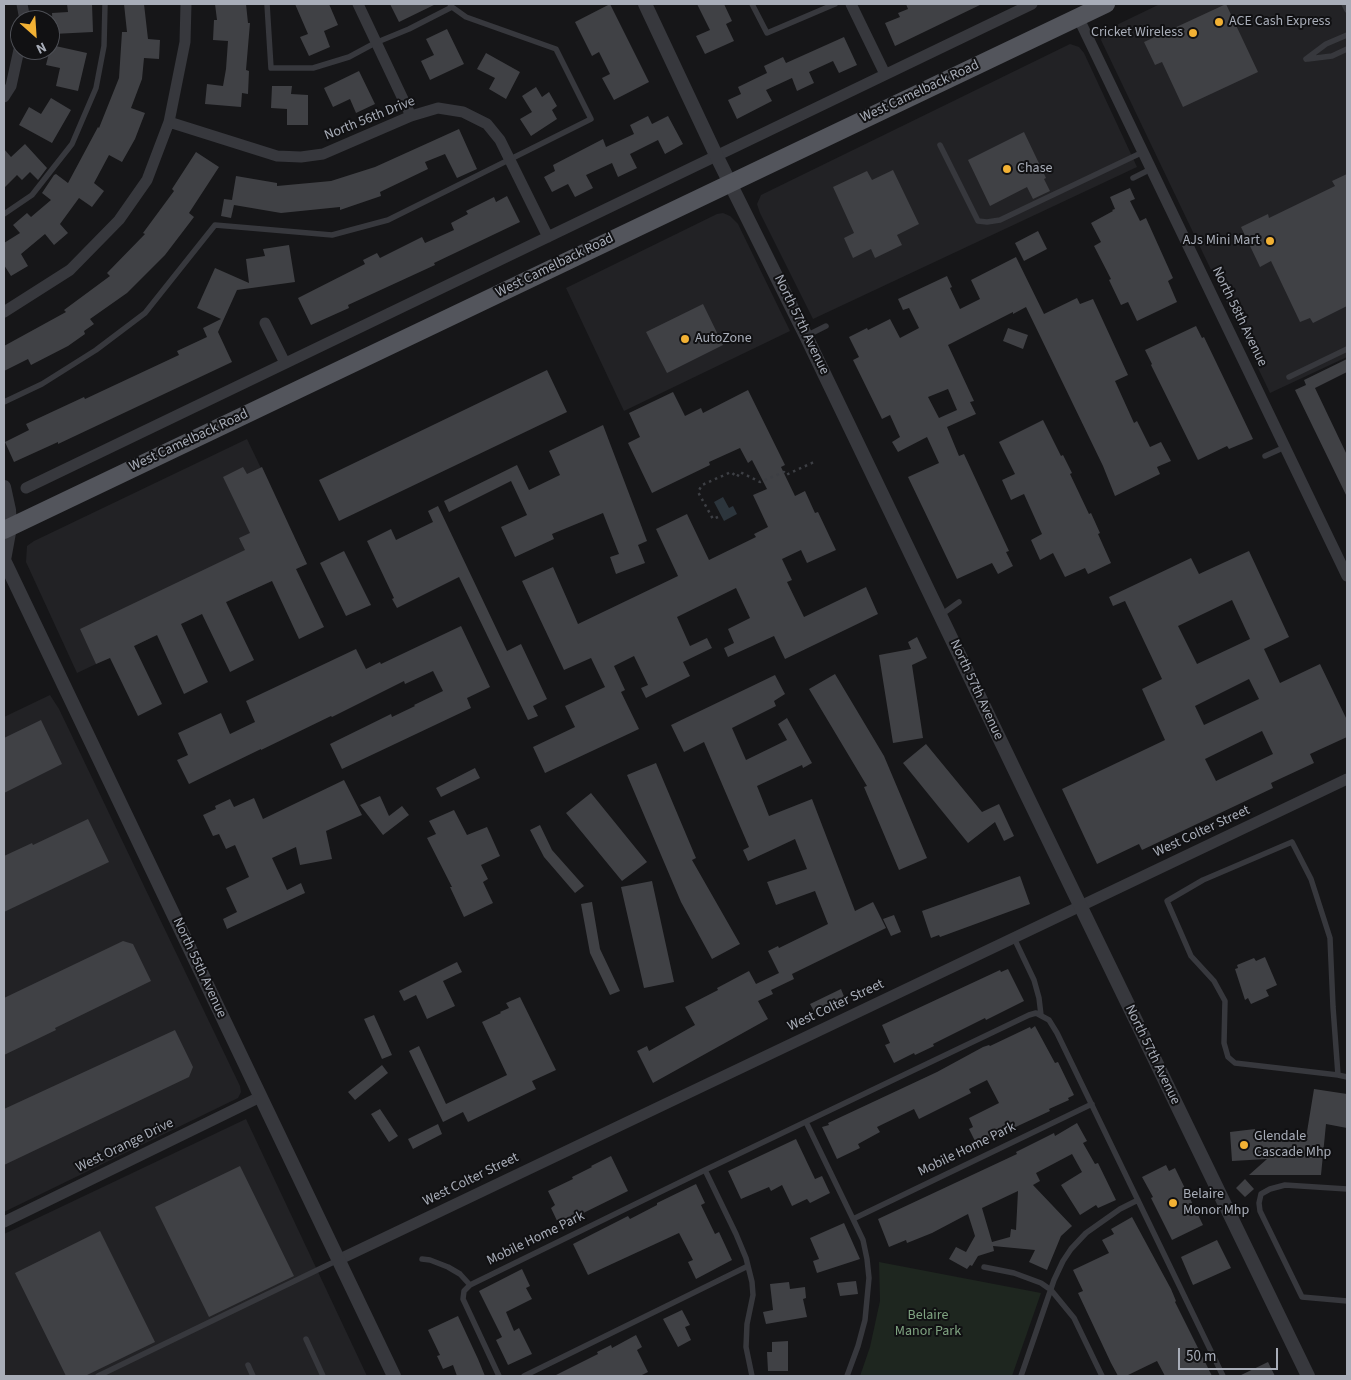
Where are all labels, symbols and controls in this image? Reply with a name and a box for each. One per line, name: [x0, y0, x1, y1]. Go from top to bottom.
north arrow: [10, 10, 60, 60]
place label: ACE Cash Express: [1229, 14, 1330, 30]
marker: ACE Cash Express: [1213, 16, 1225, 28]
place label: Cricket Wireless: [1091, 25, 1183, 41]
marker: Cricket Wireless: [1187, 27, 1199, 39]
text: N: [33, 37, 50, 59]
street label: West Camelback Road: [858, 57, 982, 127]
street label: North 56th Drive: [322, 93, 418, 145]
place label: Chase: [1017, 161, 1052, 177]
marker: Chase: [1001, 163, 1013, 175]
street label: West Camelback Road: [493, 230, 617, 302]
place label: AJs Mini Mart: [1183, 233, 1260, 249]
marker: AJs Mini Mart: [1264, 235, 1276, 247]
street label: North 58th Avenue: [1208, 264, 1270, 370]
street label: North 57th Avenue: [770, 272, 832, 378]
place label: AutoZone: [695, 331, 752, 347]
marker: AutoZone: [679, 333, 691, 345]
street label: West Camelback Road: [127, 406, 251, 476]
street label: North 57th Avenue: [945, 637, 1007, 743]
street label: West Colter Street: [1151, 802, 1253, 862]
street label: North 55th Avenue: [168, 915, 230, 1021]
street label: West Colter Street: [785, 976, 887, 1036]
street label: North 57th Avenue: [1121, 1002, 1183, 1108]
street label: West Orange Drive: [73, 1115, 177, 1177]
street label: Mobile Home Park: [915, 1119, 1019, 1181]
place label: Glendale Cascade Mhp: [1254, 1129, 1331, 1162]
marker: Glendale Cascade Mhp: [1238, 1139, 1250, 1151]
street label: West Colter Street: [420, 1150, 522, 1210]
place label: Belaire Monor Mhp: [1183, 1187, 1249, 1220]
marker: Belaire Monor Mhp: [1167, 1197, 1179, 1209]
street label: Mobile Home Park: [484, 1208, 588, 1270]
park label: Belaire Manor Park: [895, 1308, 961, 1340]
scale bar: [1181, 1338, 1281, 1370]
text: 50 m: [1186, 1346, 1216, 1367]

